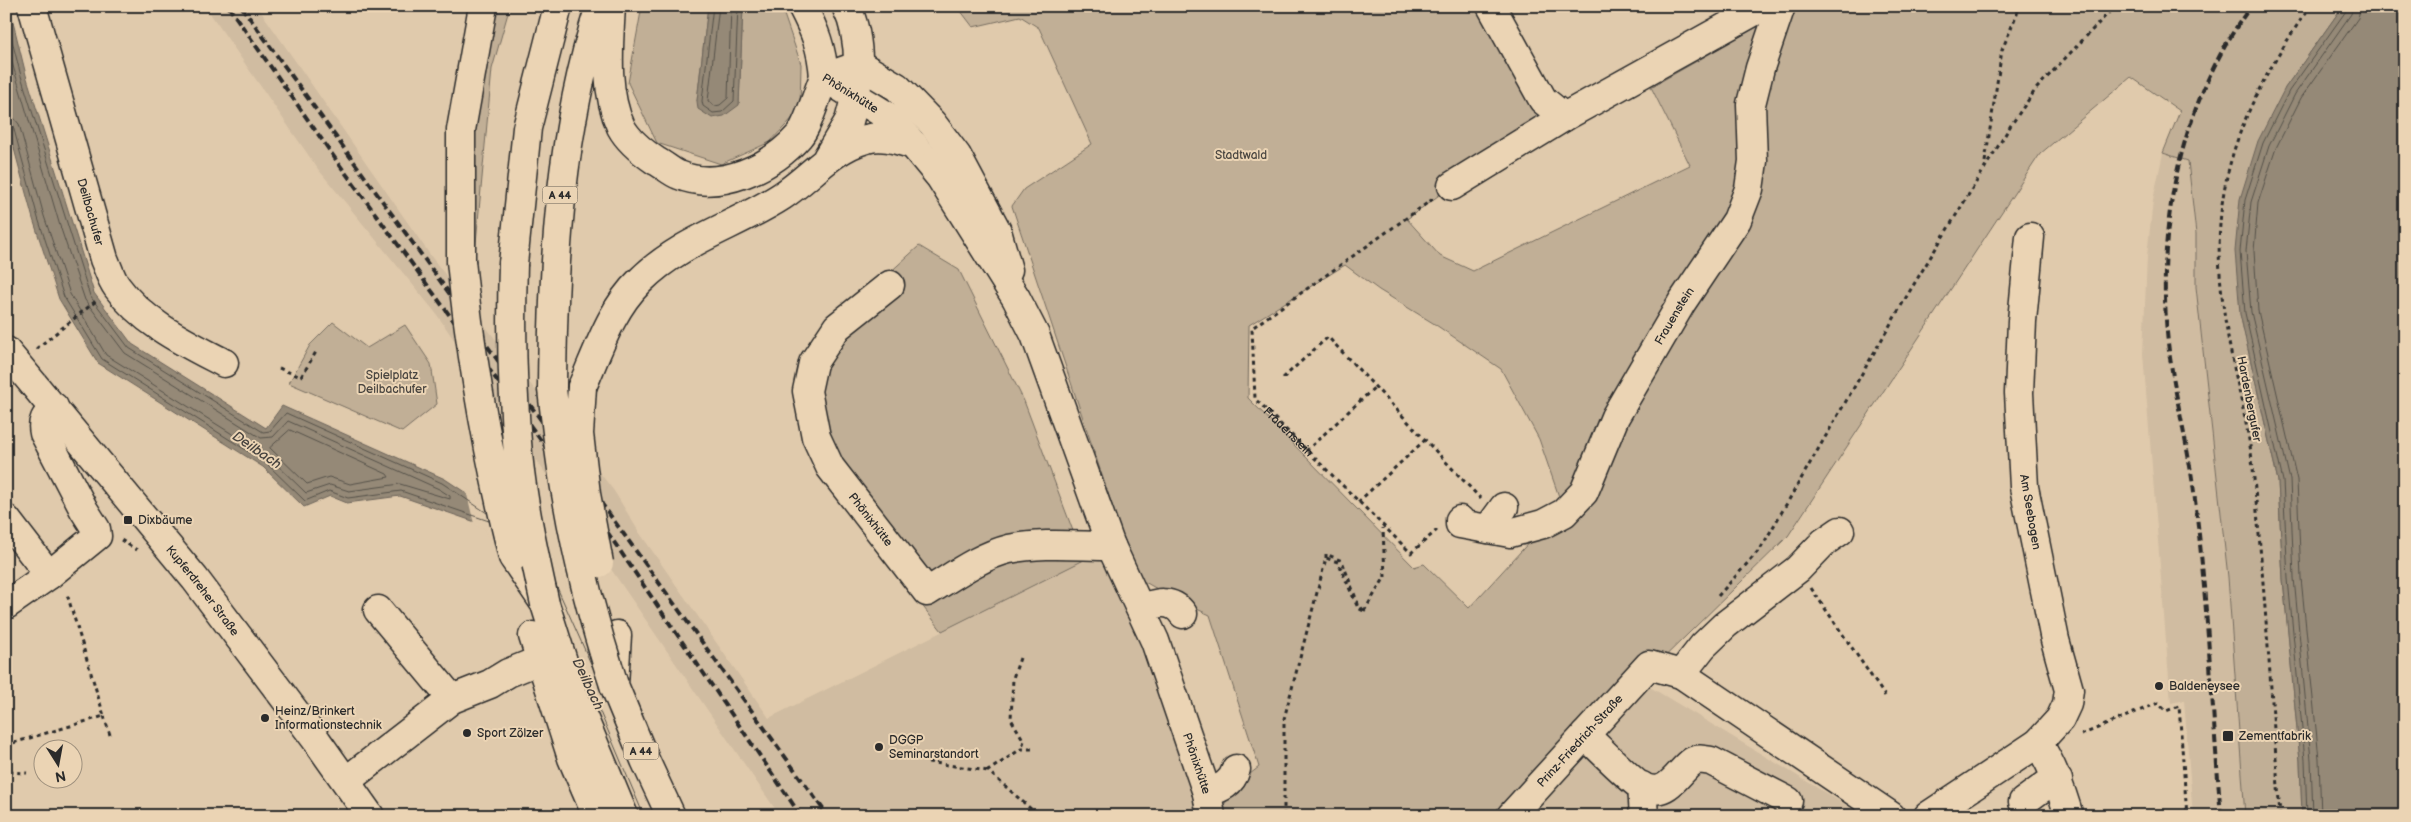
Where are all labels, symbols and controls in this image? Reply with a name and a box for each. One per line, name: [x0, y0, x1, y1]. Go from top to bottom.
street label: Phönixhütte: [819, 70, 881, 116]
park label: Stadtwald: [1215, 148, 1267, 163]
street label: Deilbachufer: [74, 177, 107, 248]
road number: A 44: [542, 186, 578, 204]
street label: Frauenstein: [1651, 284, 1697, 347]
street label: Hardenbergufer: [2233, 355, 2265, 444]
park label: Spielplatz Deilbachufer: [357, 368, 427, 397]
street label: Frauenstein: [1260, 404, 1317, 460]
water label: Deilbach: [229, 427, 285, 473]
street label: Am Seebogen: [2016, 473, 2044, 551]
street label: Phönixhütte: [845, 490, 896, 549]
place label: Dixbäume: [138, 513, 192, 528]
marker: Dixbäume: [122, 514, 134, 526]
street label: Kupferdreher Straße: [163, 542, 243, 639]
water label: Deilbach: [569, 655, 608, 713]
place label: Baldeneysee: [2169, 679, 2240, 694]
marker: Baldeneysee: [2153, 680, 2165, 692]
street label: Prinz-Friedrich-Straße: [1534, 691, 1626, 790]
place label: Heinz/Brinkert Informationstechnik: [275, 704, 382, 733]
marker: Heinz/Brinkert Informationstechnik: [259, 712, 271, 724]
place label: Sport Zölzer: [477, 726, 544, 741]
marker: Sport Zölzer: [461, 727, 473, 739]
marker: Zementfabrik: [2221, 729, 2235, 743]
place label: Zementfabrik: [2238, 729, 2311, 744]
street label: Phönixhütte: [1179, 731, 1214, 796]
place label: DGGP Seminarstandort: [889, 733, 979, 762]
north arrow: [32, 740, 82, 790]
marker: DGGP Seminarstandort: [873, 741, 885, 753]
road number: A 44: [624, 742, 658, 759]
text: N: [54, 767, 67, 786]

